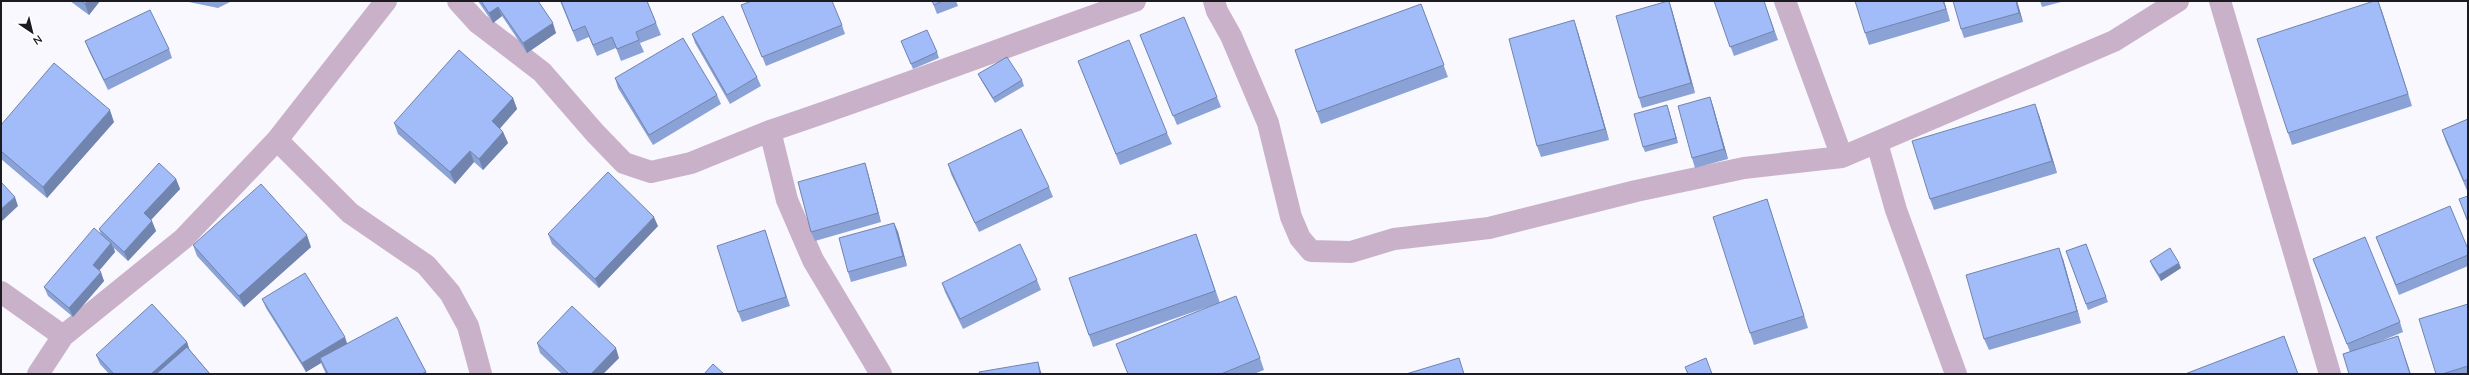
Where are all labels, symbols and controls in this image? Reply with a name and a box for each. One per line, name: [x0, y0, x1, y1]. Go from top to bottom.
north arrow: [12, 12, 52, 52]
text: N: [30, 32, 45, 48]

